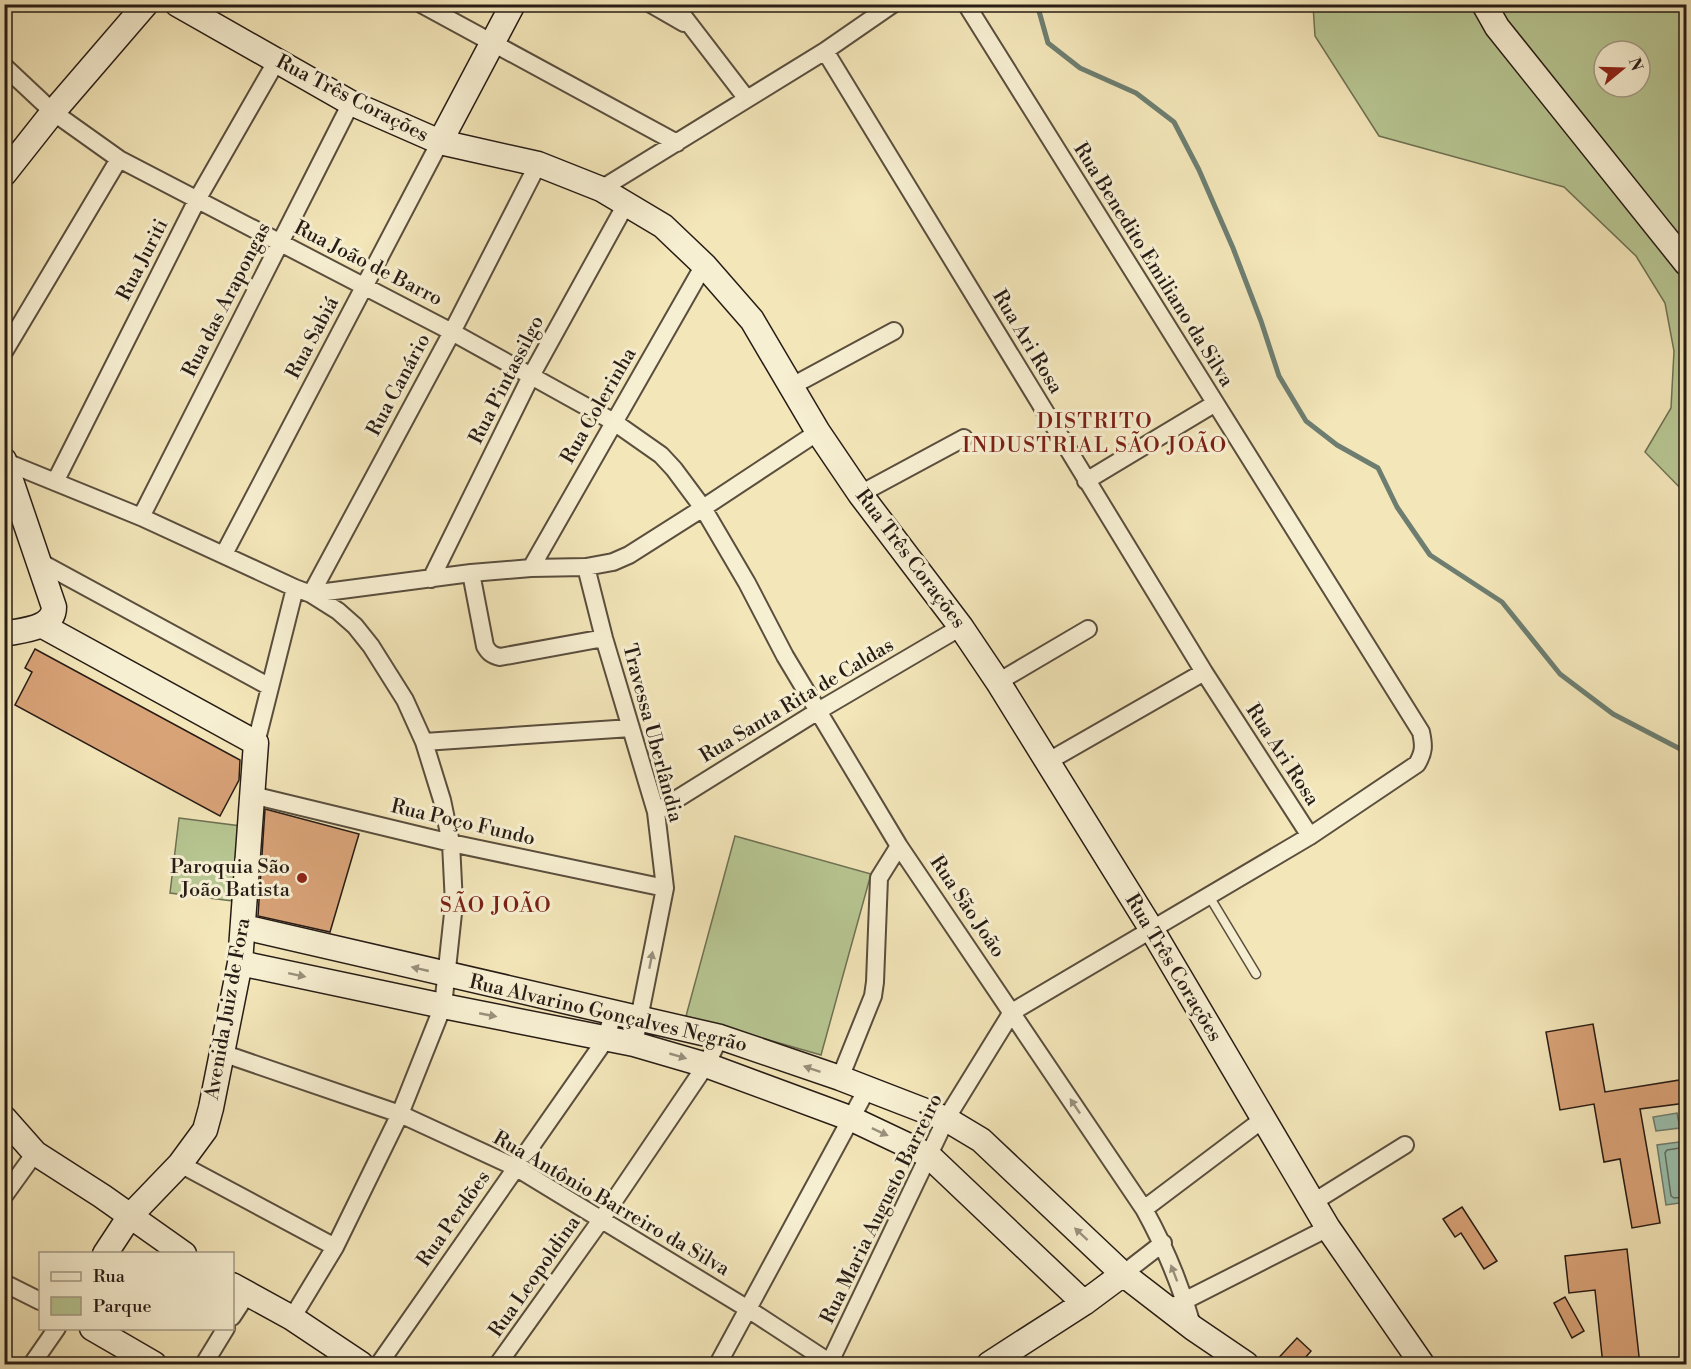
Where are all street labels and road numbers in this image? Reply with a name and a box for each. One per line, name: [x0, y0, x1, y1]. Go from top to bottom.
street label: Rua Três Corações: [271, 50, 433, 148]
street label: Rua Benedito Emiliano da Silva: [1067, 138, 1239, 392]
street label: Rua Juriti: [112, 215, 174, 305]
street label: Rua João de Barro: [290, 216, 446, 312]
street label: Rua das Arapongas: [177, 219, 277, 381]
street label: Rua Ari Rosa: [986, 286, 1068, 399]
street label: Rua Sabiá: [281, 292, 345, 383]
street label: Rua Pintassilgo: [464, 312, 550, 448]
street label: Rua Canário: [362, 330, 436, 440]
street label: Rua Colerinha: [556, 343, 643, 469]
street label: Rua Três Corações: [849, 484, 971, 634]
street label: Rua Santa Rita de Caldas: [695, 633, 899, 769]
street label: Travessa Uberlândia: [616, 641, 688, 826]
street label: Rua Ari Rosa: [1240, 699, 1325, 811]
street label: Rua Poço Fundo: [388, 794, 538, 852]
street label: Rua São João: [924, 851, 1010, 963]
street label: Rua Três Corações: [1119, 890, 1227, 1046]
street label: Avenida Juiz de Fora: [200, 915, 256, 1103]
street label: Rua Alvarino Gonçalves Negrão: [467, 970, 749, 1058]
street label: Rua Maria Augusto Barreiro: [815, 1090, 949, 1328]
street label: Rua Antônio Barreiro da Silva: [488, 1126, 734, 1283]
street label: Rua Perdões: [412, 1166, 496, 1272]
street label: Rua Leopoldina: [484, 1211, 587, 1343]

